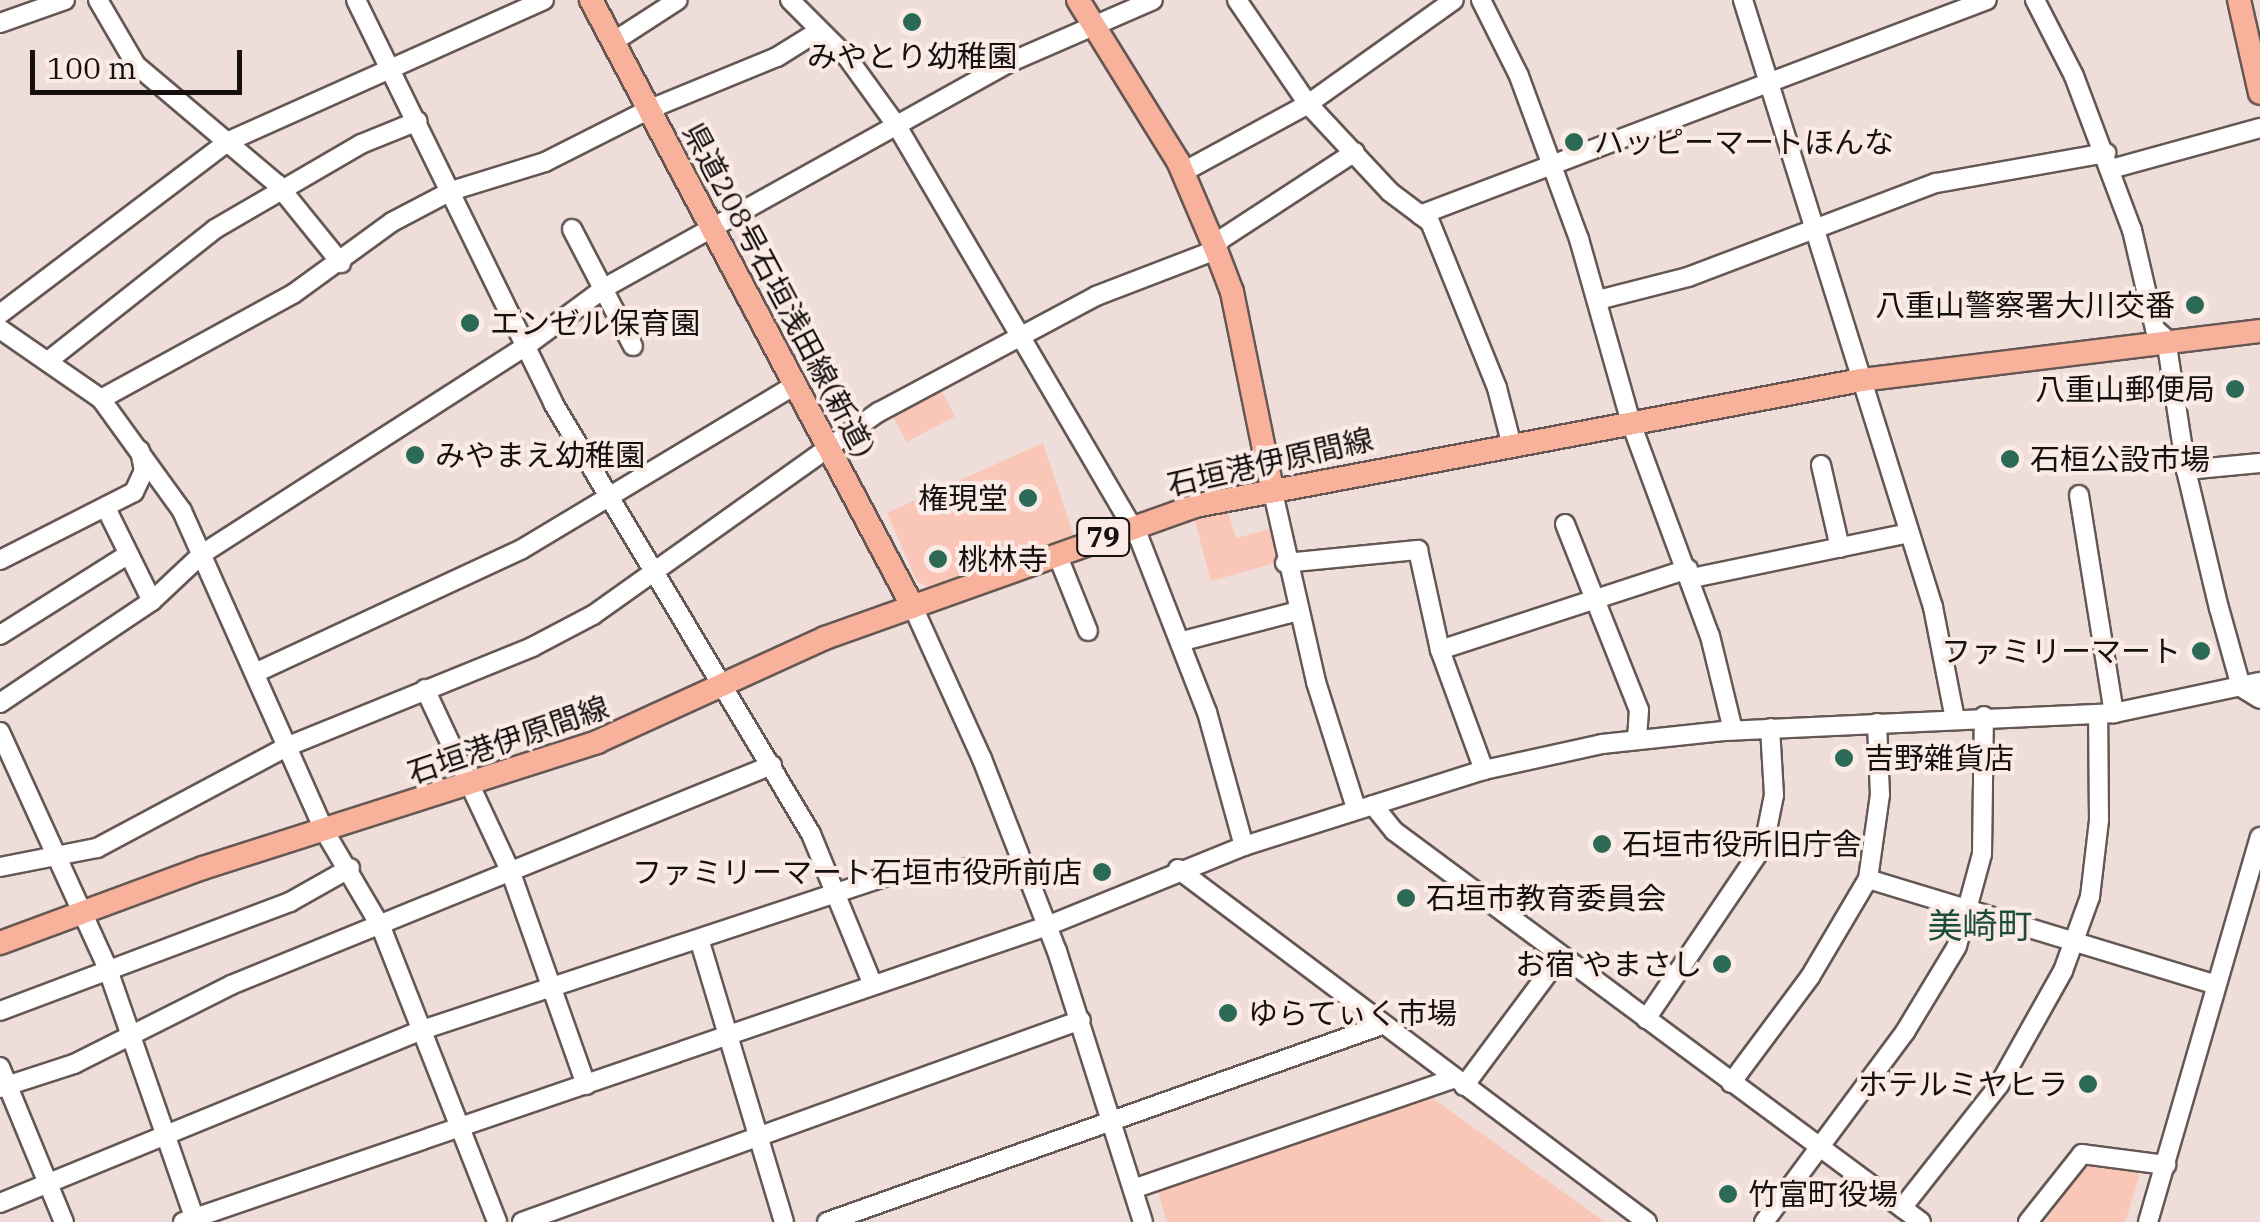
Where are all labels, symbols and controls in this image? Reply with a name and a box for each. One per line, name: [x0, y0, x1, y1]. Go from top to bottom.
marker: みやとり幼稚園: [901, 11, 923, 33]
scale bar: [35, 30, 248, 92]
place label: みやとり幼稚園: [807, 38, 1017, 74]
text: 100 m: [47, 48, 137, 87]
street label: 県道208号石垣浅田線(新道): [675, 117, 883, 463]
place label: ハッピーマートほんな: [1594, 124, 1894, 160]
marker: ハッピーマートほんな: [1563, 131, 1585, 153]
place label: 八重山警察署大川交番: [1875, 287, 2175, 323]
marker: 八重山警察署大川交番: [2184, 294, 2206, 316]
place label: エンゼル保育園: [490, 305, 700, 341]
marker: エンゼル保育園: [459, 312, 481, 334]
place label: 八重山郵便局: [2035, 371, 2215, 407]
marker: 八重山郵便局: [2224, 378, 2246, 400]
street label: 石垣港伊原間線: [1164, 421, 1376, 503]
place label: みやまえ幼稚園: [435, 437, 645, 473]
place label: 石桓公設市場: [2030, 441, 2210, 477]
marker: みやまえ幼稚園: [404, 444, 426, 466]
marker: 石桓公設市場: [1999, 448, 2021, 470]
place label: 権現堂: [918, 480, 1008, 516]
marker: 権現堂: [1017, 487, 1039, 509]
road number: 79: [1076, 514, 1130, 560]
place label: 桃林寺: [958, 541, 1048, 577]
marker: 桃林寺: [927, 548, 949, 570]
place label: ファミリーマート: [1941, 633, 2181, 669]
marker: ファミリーマート: [2190, 640, 2212, 662]
street label: 石垣港伊原間線: [403, 689, 613, 791]
place label: 吉野雜貨店: [1864, 740, 2014, 776]
marker: 吉野雜貨店: [1833, 747, 1855, 769]
place label: 石垣市役所旧庁舎: [1622, 826, 1862, 862]
marker: 石垣市役所旧庁舎: [1591, 833, 1613, 855]
place label: ファミリーマート石垣市役所前店: [632, 854, 1082, 890]
marker: ファミリーマート石垣市役所前店: [1091, 861, 1113, 883]
place label: 石垣市教育委員会: [1426, 880, 1666, 916]
marker: 石垣市教育委員会: [1395, 887, 1417, 909]
district label: 美崎町: [1928, 904, 2032, 946]
place label: お宿 やまさし: [1515, 946, 1702, 982]
marker: お宿 やまさし: [1711, 953, 1733, 975]
place label: ゆらてぃく市場: [1248, 995, 1458, 1031]
marker: ゆらてぃく市場: [1217, 1002, 1239, 1024]
place label: ホテルミヤヒラ: [1858, 1066, 2068, 1102]
marker: ホテルミヤヒラ: [2077, 1073, 2099, 1095]
place label: 竹富町役場: [1748, 1176, 1898, 1212]
marker: 竹富町役場: [1717, 1183, 1739, 1205]

